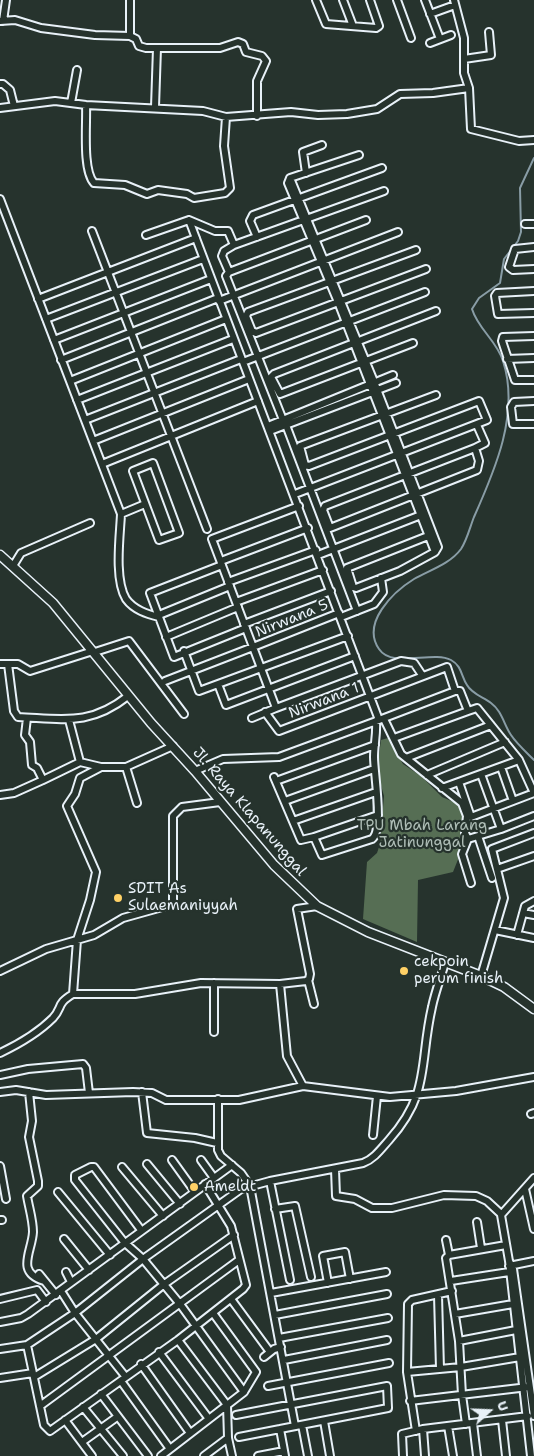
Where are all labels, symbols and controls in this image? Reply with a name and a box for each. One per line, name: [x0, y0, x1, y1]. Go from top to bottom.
street label: Nirwana 5: [253, 596, 331, 642]
street label: Nirwana 1: [286, 679, 362, 723]
street label: Jl. Raya Klapanunggal: [188, 744, 310, 880]
park label: TPU Mbah Larang Jatinunggal: [357, 817, 487, 852]
place label: SDIT As Sulaemaniyyah: [128, 880, 238, 915]
marker: SDIT As Sulaemaniyyah: [112, 892, 124, 904]
place label: cekpoin perum finish: [414, 953, 503, 988]
marker: cekpoin perum finish: [398, 965, 410, 977]
place label: Ameldt: [204, 1178, 256, 1196]
marker: Ameldt: [188, 1181, 200, 1193]
north arrow: [464, 1386, 514, 1436]
text: U: [493, 1398, 513, 1413]

